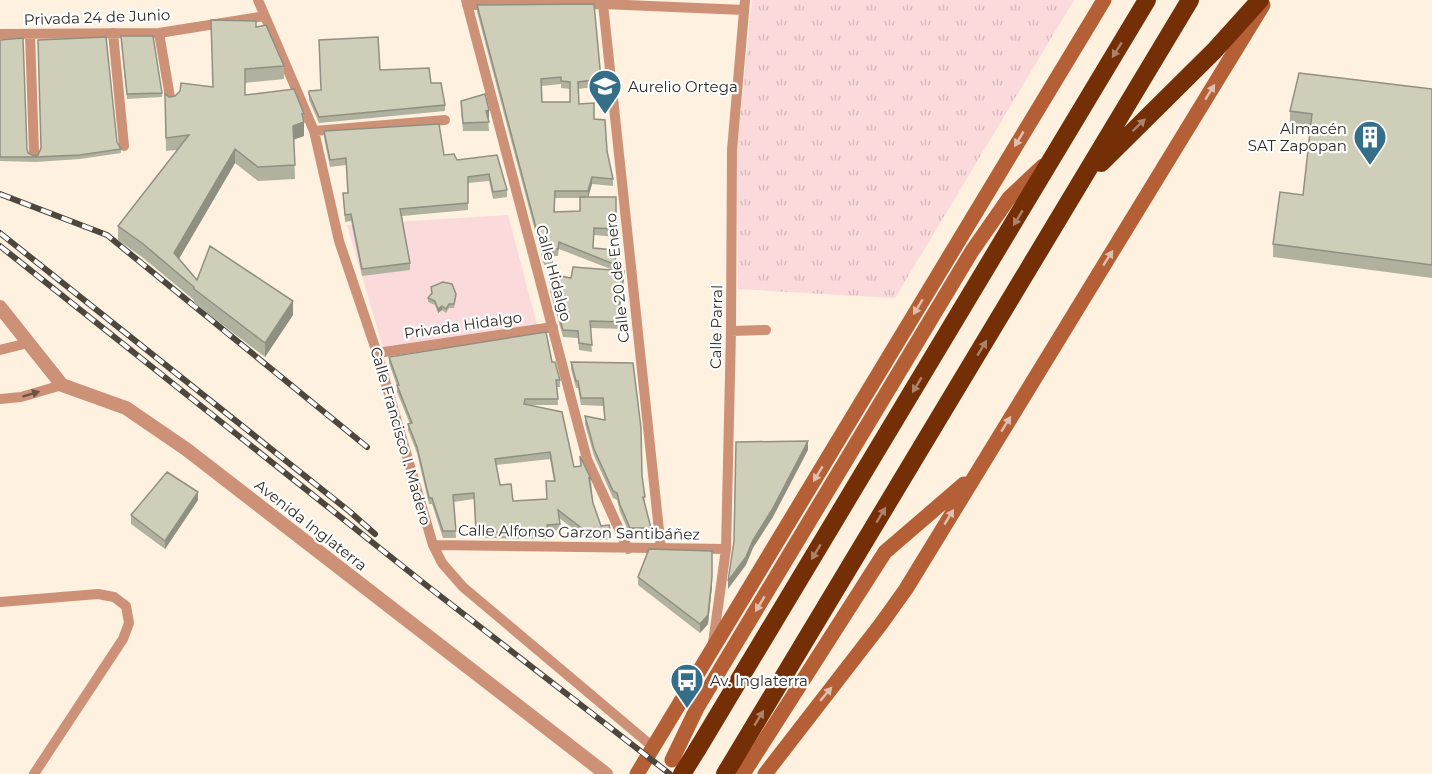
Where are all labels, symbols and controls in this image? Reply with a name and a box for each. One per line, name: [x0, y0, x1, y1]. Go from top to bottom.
street label: Privada 24 de Junio: [24, 5, 170, 29]
one-way arrow: [1111, 42, 1122, 58]
school or university icon: Aurelio Ortega: [587, 68, 623, 115]
place label: Aurelio Ortega: [628, 77, 738, 96]
one-way arrow: [1204, 84, 1215, 100]
one-way arrow: [1132, 118, 1147, 132]
place label: Almacén SAT Zapopan: [1248, 119, 1347, 155]
building icon: Almacén SAT Zapopan: [1352, 119, 1388, 166]
one-way arrow: [1013, 131, 1024, 147]
one-way arrow: [1012, 210, 1023, 226]
street label: Calle 20 de Enero: [601, 212, 633, 344]
street label: Calle Hidalgo: [532, 223, 576, 323]
one-way arrow: [1102, 250, 1113, 266]
street label: Calle Parral: [706, 285, 726, 369]
one-way arrow: [913, 299, 924, 315]
street label: Privada Hidalgo: [403, 307, 523, 343]
one-way arrow: [977, 340, 988, 356]
street label: Calle Francisco I. Madero: [366, 345, 436, 527]
one-way arrow: [912, 377, 923, 393]
one-way arrow: [22, 389, 40, 398]
one-way arrow: [1000, 416, 1011, 433]
one-way arrow: [813, 466, 824, 482]
street label: Avenida Inglaterra: [251, 475, 371, 575]
one-way arrow: [876, 507, 887, 523]
one-way arrow: [944, 509, 955, 525]
street label: Calle Alfonso Garzon Santibáñez: [458, 520, 700, 544]
one-way arrow: [811, 544, 822, 560]
one-way arrow: [755, 596, 766, 612]
bus stop icon: Av. Inglaterra: [669, 662, 705, 709]
place label: Av. Inglaterra: [710, 671, 808, 690]
one-way arrow: [819, 687, 832, 702]
one-way arrow: [754, 710, 765, 726]

